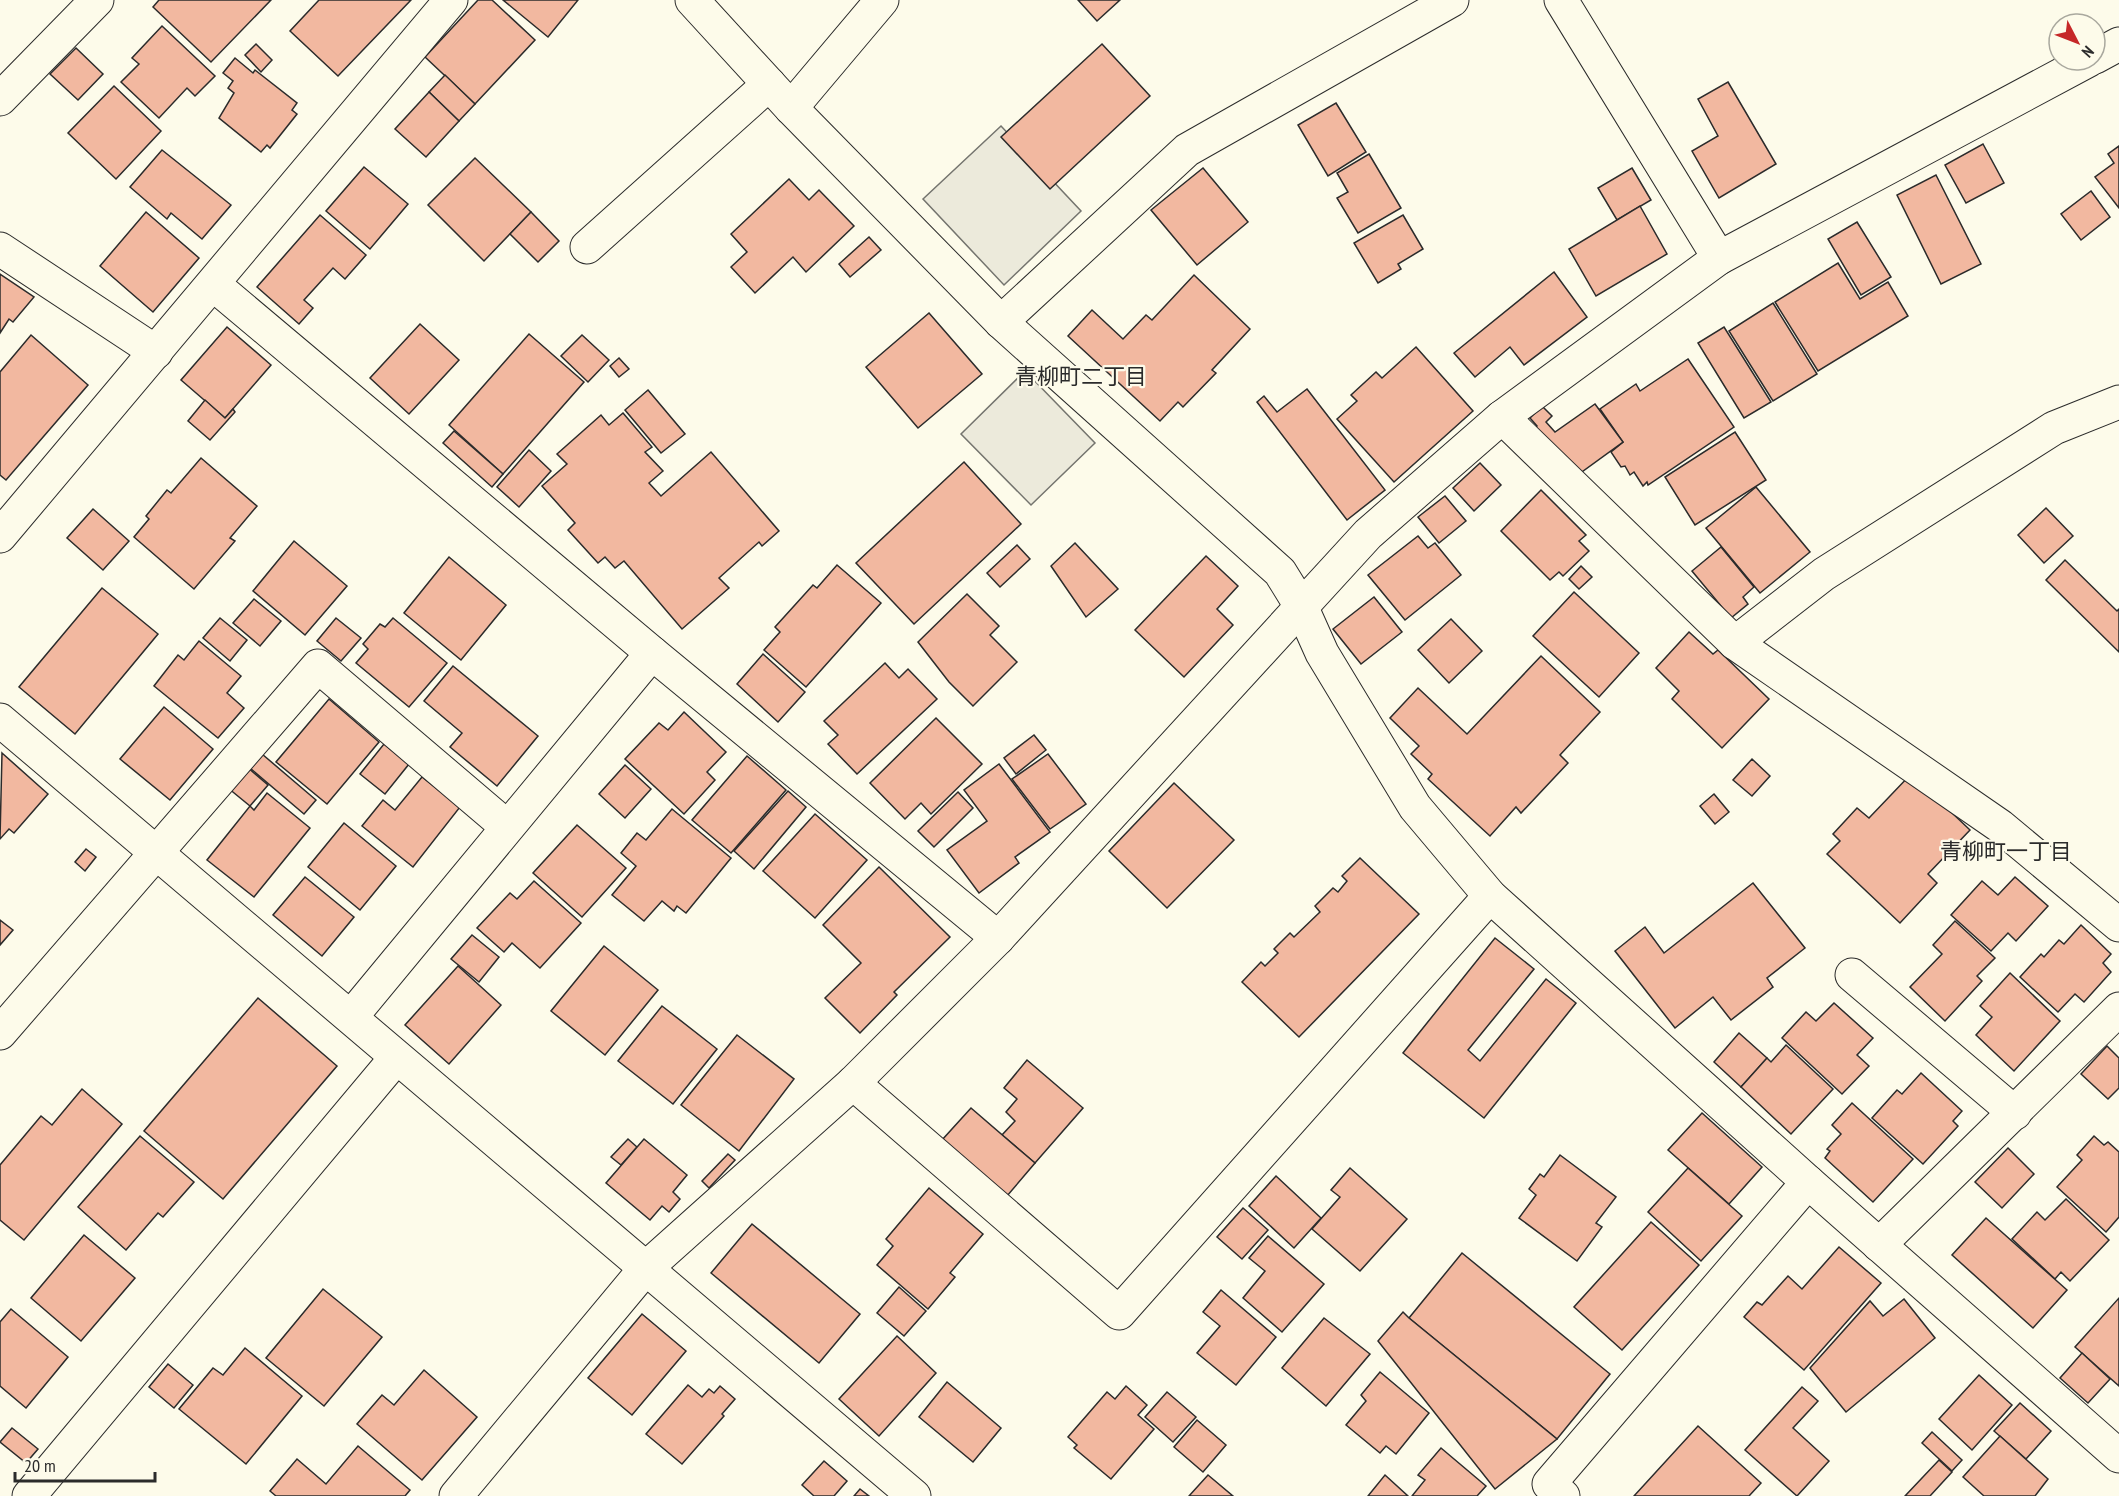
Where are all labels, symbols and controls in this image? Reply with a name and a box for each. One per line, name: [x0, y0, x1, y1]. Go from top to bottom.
north arrow: [2047, 12, 2107, 72]
text: N: [2078, 42, 2098, 62]
district label: 青柳町二丁目: [1015, 362, 1147, 390]
district label: 青柳町一丁目: [1940, 837, 2072, 865]
scale bar: [15, 1445, 154, 1483]
text: 20 m: [24, 1454, 56, 1477]

